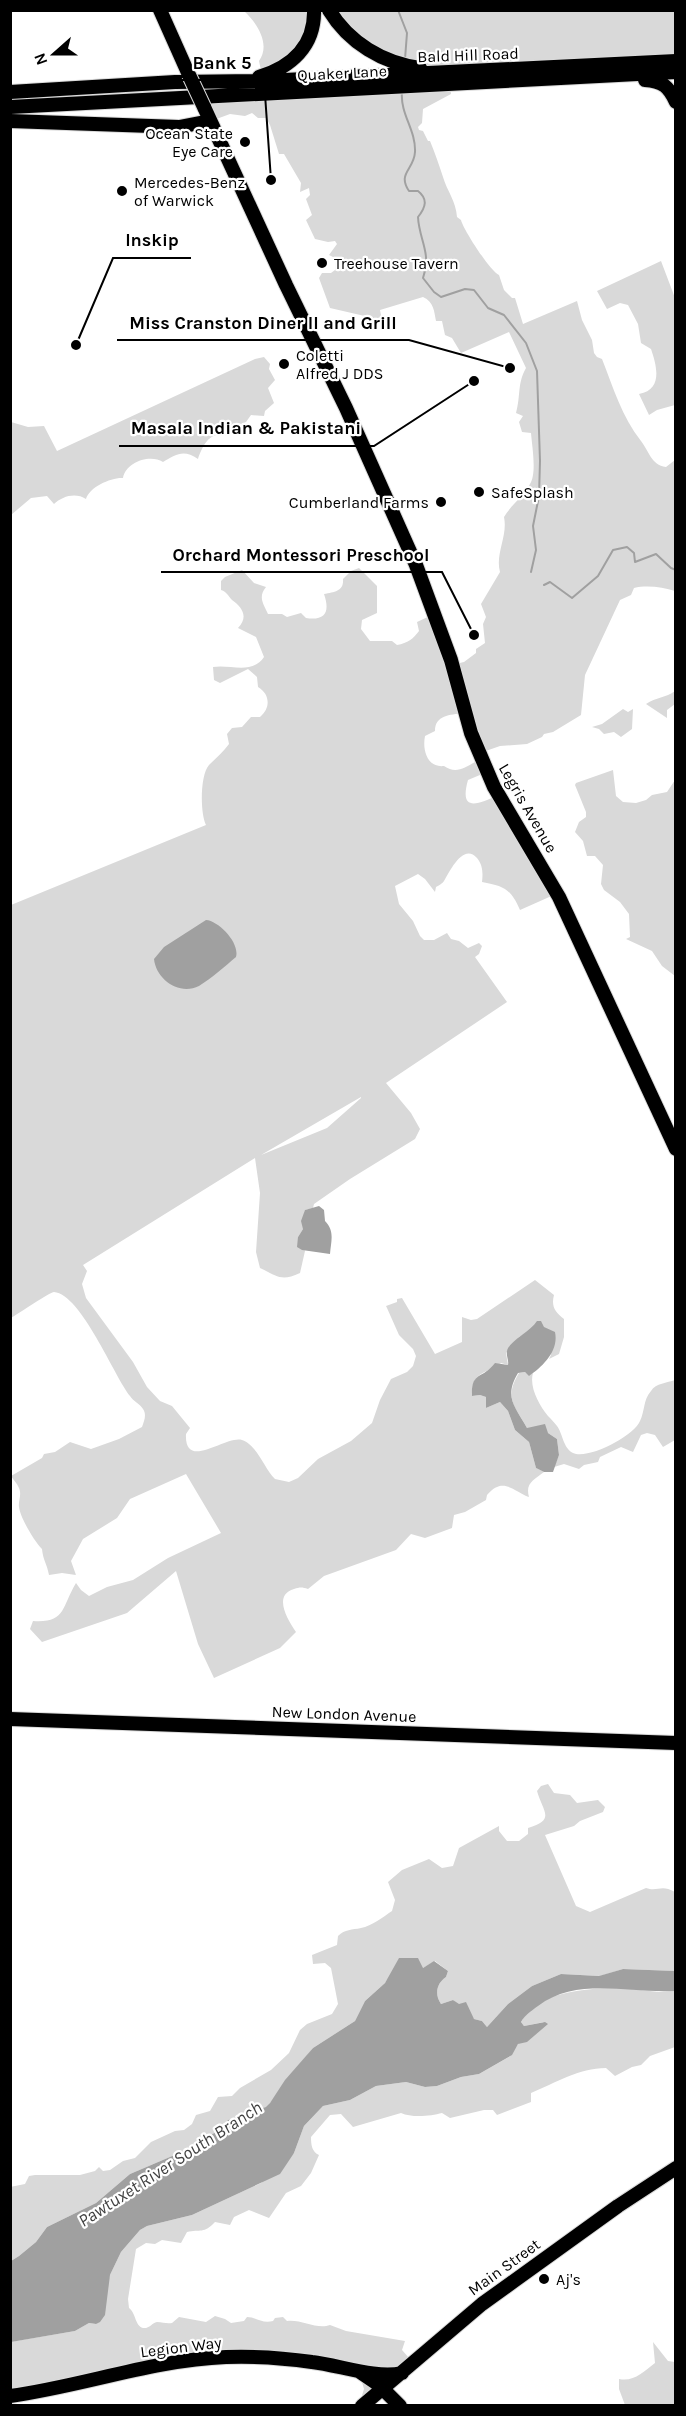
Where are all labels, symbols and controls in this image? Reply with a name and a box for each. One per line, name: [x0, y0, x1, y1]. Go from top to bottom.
north arrow: [24, 24, 84, 84]
callout: Bank 5: [181, 44, 264, 80]
street label: Bald Hill Road: [417, 44, 519, 66]
text: N: [30, 50, 51, 68]
text: Bank 5: [192, 52, 252, 74]
street label: Quaker Lane: [297, 61, 387, 85]
place label: Ocean State Eye Care: [145, 124, 233, 161]
marker: Ocean State Eye Care: [238, 135, 252, 149]
place label: Mercedes-Benz of Warwick: [134, 173, 245, 210]
marker: Mercedes-Benz of Warwick: [115, 184, 129, 198]
callout: Inskip: [113, 222, 191, 258]
text: Inskip: [125, 229, 179, 251]
place label: Treehouse Tavern: [334, 254, 459, 273]
marker: Treehouse Tavern: [315, 256, 329, 270]
callout: Miss Cranston Diner II and Grill: [117, 304, 409, 340]
text: Miss Cranston Diner II and Grill: [129, 312, 397, 334]
place label: Coletti Alfred J DDS: [296, 346, 383, 383]
marker: Coletti Alfred J DDS: [277, 357, 291, 371]
callout: Masala Indian & Pakistani: [119, 410, 374, 446]
text: Masala Indian & Pakistani: [131, 417, 361, 439]
place label: SafeSplash: [491, 483, 574, 502]
marker: SafeSplash: [472, 485, 486, 499]
place label: Cumberland Farms: [289, 493, 429, 512]
marker: Cumberland Farms: [434, 495, 448, 509]
callout: Orchard Montessori Preschool: [161, 536, 442, 572]
text: Orchard Montessori Preschool: [173, 544, 429, 566]
street label: Legris Avenue: [495, 760, 561, 856]
street label: New London Avenue: [271, 1702, 417, 1726]
water label: Pawtuxet River South Branch: [74, 2096, 266, 2232]
street label: Main Street: [464, 2234, 544, 2300]
place label: Aj's: [556, 2270, 581, 2289]
marker: Aj's: [537, 2272, 551, 2286]
street label: Legion Way: [139, 2333, 223, 2361]

